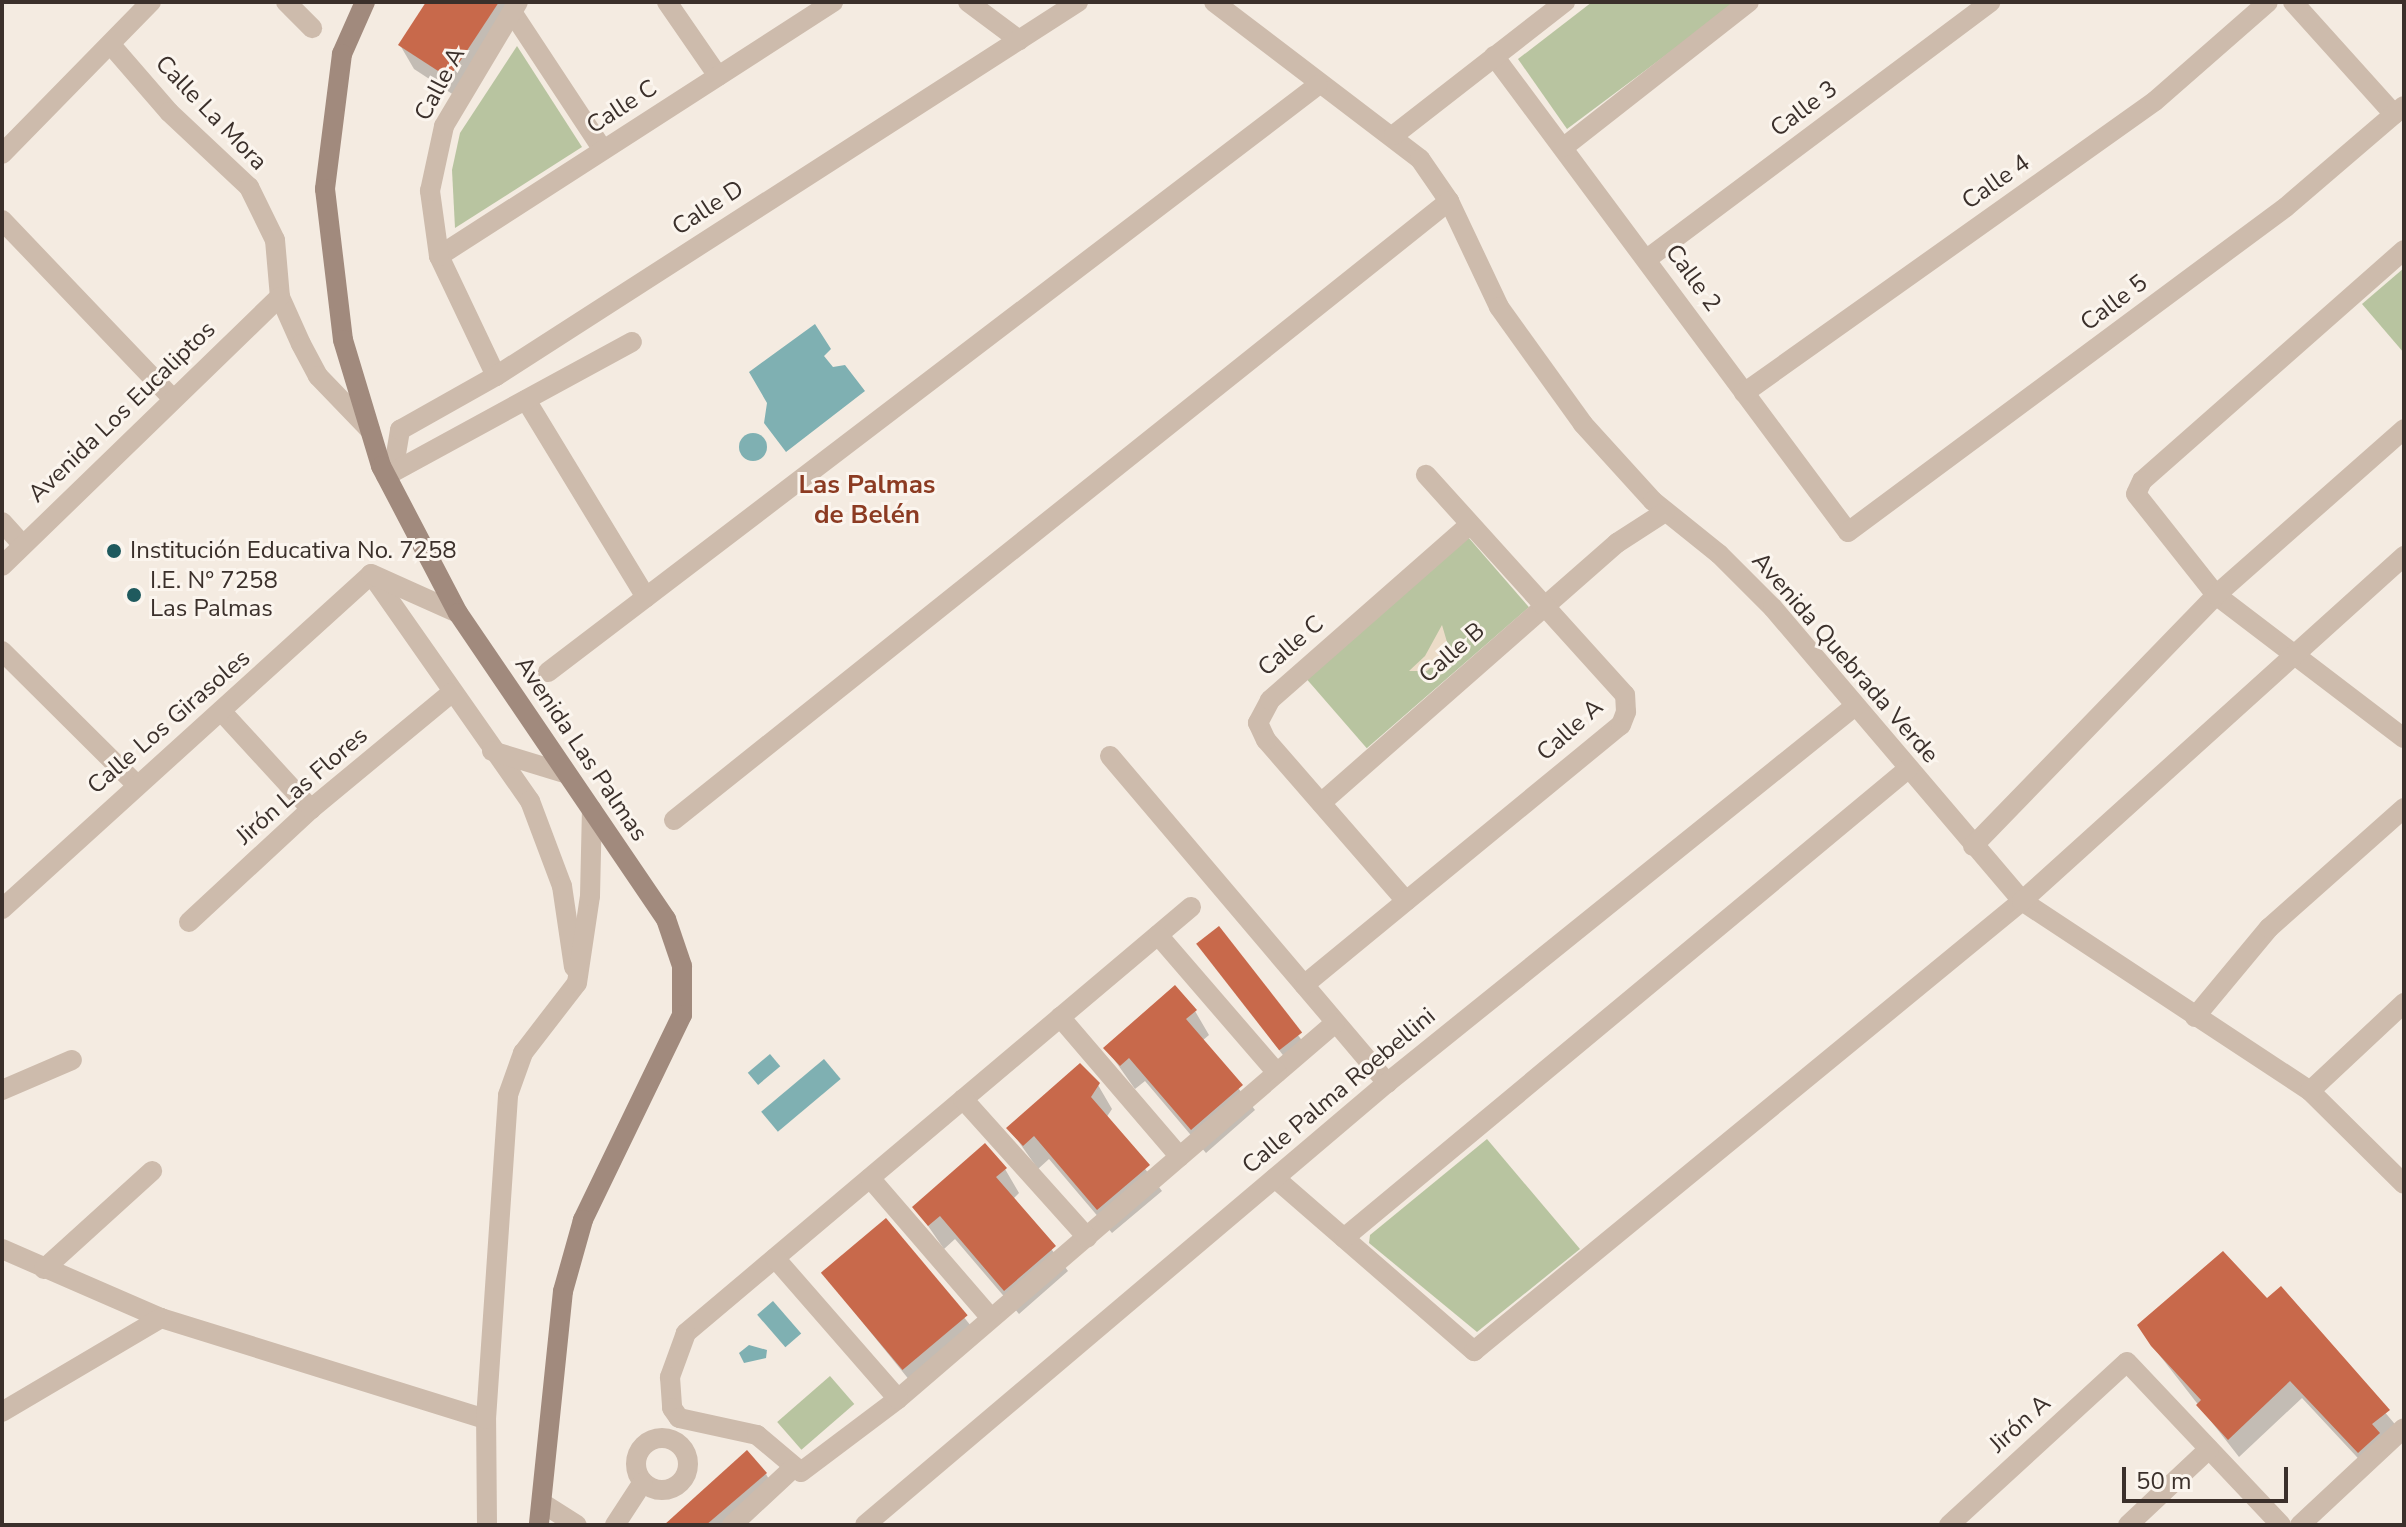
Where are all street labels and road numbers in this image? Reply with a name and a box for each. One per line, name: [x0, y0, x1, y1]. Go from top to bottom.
street label: Calle A: [409, 42, 471, 126]
street label: Calle La Mora: [149, 50, 273, 176]
street label: Calle C: [582, 74, 662, 140]
street label: Calle 3: [1765, 75, 1843, 143]
street label: Calle 4: [1957, 148, 2035, 216]
street label: Calle D: [667, 174, 749, 242]
street label: Calle 2: [1659, 239, 1727, 317]
street label: Calle 5: [2075, 269, 2153, 337]
street label: Avenida Los Eucaliptos: [23, 315, 221, 509]
street label: Avenida Quebrada Verde: [1746, 547, 1944, 769]
street label: Calle C: [1252, 610, 1330, 682]
street label: Calle B: [1413, 617, 1491, 689]
street label: Calle Los Girasoles: [82, 644, 256, 800]
street label: Avenida Las Palmas: [509, 651, 653, 847]
street label: Calle A: [1531, 693, 1609, 767]
street label: Jirón Las Flores: [230, 721, 374, 851]
street label: Calle Palma Roebellini: [1237, 1002, 1441, 1180]
street label: Jirón A: [1983, 1389, 2057, 1459]

